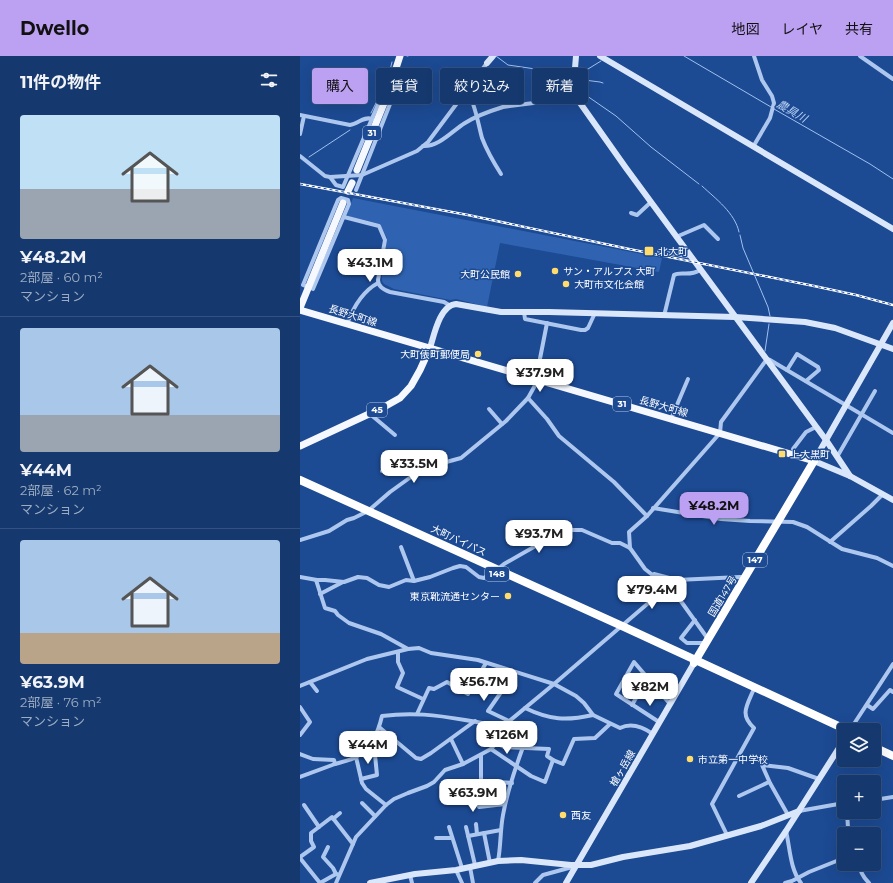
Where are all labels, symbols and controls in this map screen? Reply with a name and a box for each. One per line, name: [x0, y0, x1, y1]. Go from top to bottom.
text: Dwello: [20, 17, 89, 40]
text: 地図: [731, 20, 759, 38]
text: レイヤ: [781, 20, 823, 38]
text: 共有: [845, 20, 873, 38]
chip: 購入: [312, 68, 368, 104]
chip: 賃貸: [376, 68, 432, 104]
chip: 絞り込み: [440, 68, 524, 104]
chip: 新着: [532, 68, 588, 104]
icon: filters: [258, 69, 280, 91]
text: 11件の物件: [20, 72, 101, 92]
water label: 農具川: [774, 97, 811, 126]
road number: 31: [363, 126, 381, 140]
icon: home: [114, 141, 186, 213]
marker: 北大町: [643, 245, 655, 257]
place label: 北大町: [658, 245, 688, 258]
text: ¥48.2M: [20, 247, 87, 267]
pin: ¥43.1M: [337, 249, 403, 283]
text: ¥43.1M: [347, 254, 393, 270]
place label: サン・アルプス 大町: [563, 265, 656, 278]
marker: サン・アルプス 大町: [550, 266, 560, 276]
place label: 大町公民館: [460, 268, 510, 281]
text: 2部屋 · 60 m²: [20, 269, 103, 285]
marker: 大町公民館: [513, 269, 523, 279]
place label: 大町市文化会館: [574, 278, 644, 291]
marker: 大町市文化会館: [561, 279, 571, 289]
text: マンション: [20, 288, 85, 304]
street label: 長野大町線: [327, 302, 379, 329]
place label: 大町俵町郵便局: [400, 348, 470, 361]
marker: 大町俵町郵便局: [473, 349, 483, 359]
icon: home: [114, 354, 186, 426]
pin: ¥37.9M: [507, 359, 573, 393]
text: ¥37.9M: [516, 364, 564, 380]
street label: 長野大町線: [638, 393, 690, 420]
road number: 31: [613, 397, 631, 411]
road number: 45: [367, 403, 387, 417]
place label: 上大黒町: [790, 448, 830, 461]
marker: 上大黒町: [777, 449, 787, 459]
pin: ¥33.5M: [381, 450, 447, 484]
text: ¥33.5M: [390, 455, 438, 471]
text: ¥44M: [20, 460, 72, 480]
text: 2部屋 · 62 m²: [20, 482, 102, 498]
pin: ¥48.2M: [681, 492, 747, 526]
text: ¥48.2M: [689, 497, 739, 513]
text: マンション: [20, 501, 85, 517]
pin: ¥93.7M: [506, 520, 572, 554]
street label: 大町バイパス: [429, 522, 489, 559]
text: ¥93.7M: [514, 525, 564, 541]
road number: 147: [743, 553, 767, 567]
icon: home: [114, 566, 186, 638]
road number: 148: [485, 567, 509, 581]
street label: 国道147号: [705, 573, 740, 619]
pin: ¥79.4M: [619, 576, 685, 610]
text: ¥79.4M: [627, 581, 677, 597]
place label: 東京靴流通センター: [410, 590, 500, 603]
marker: 東京靴流通センター: [503, 591, 513, 601]
pin: ¥56.7M: [451, 668, 517, 702]
text: ¥63.9M: [20, 672, 85, 692]
text: ¥56.7M: [459, 673, 509, 689]
pin: ¥82M: [626, 673, 674, 707]
text: ¥82M: [631, 678, 669, 694]
text: 2部屋 · 76 m²: [20, 694, 102, 710]
text: マンション: [20, 713, 85, 729]
pin: ¥126M: [479, 721, 535, 755]
map controls: [837, 723, 881, 871]
button: layers: [837, 723, 881, 767]
text: ¥126M: [485, 726, 529, 742]
pin: ¥44M: [344, 731, 392, 765]
text: ¥44M: [348, 736, 388, 752]
street label: 槍ヶ岳線: [607, 748, 638, 789]
place label: 市立第一中学校: [698, 753, 768, 766]
marker: 市立第一中学校: [685, 754, 695, 764]
button: +: [837, 775, 881, 819]
pin: ¥63.9M: [440, 779, 506, 813]
text: ¥63.9M: [448, 784, 498, 800]
place label: 西友: [571, 809, 591, 822]
marker: 西友: [558, 810, 568, 820]
button: −: [837, 827, 881, 871]

